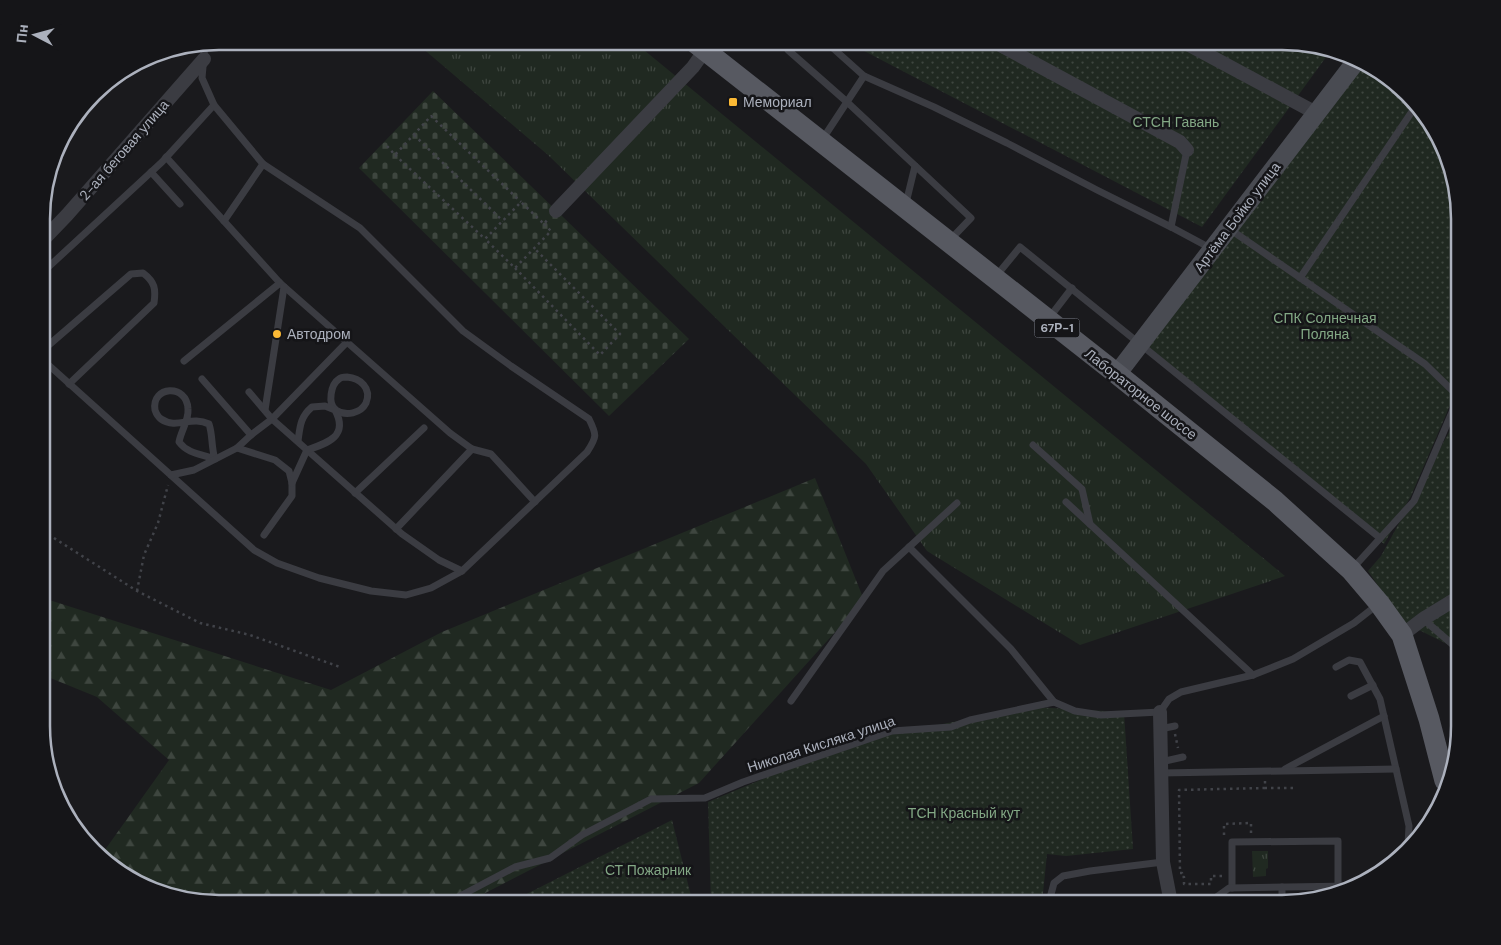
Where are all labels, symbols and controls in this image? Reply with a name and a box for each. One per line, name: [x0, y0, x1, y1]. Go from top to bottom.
north arrow: [10, 10, 60, 60]
text: Пн: [12, 23, 32, 44]
place label: Мемориал: [743, 93, 812, 111]
street label: 2-ая беговая улица: [75, 96, 173, 204]
marker: Мемориал: [727, 96, 739, 108]
park label: СТСН Гавань: [1133, 113, 1219, 131]
street label: Артёма Бойко улица: [1190, 158, 1284, 276]
park label: СПК Солнечная Поляна: [1273, 309, 1377, 343]
road number: 67Р-1: [1034, 318, 1080, 338]
place label: Автодром: [287, 325, 351, 343]
marker: Автодром: [271, 328, 283, 340]
street label: Лабораторное шоссе: [1081, 345, 1201, 444]
street label: Николая Кисляка улица: [745, 712, 897, 776]
park label: ТСН Красный кут: [908, 804, 1021, 822]
park label: СТ Пожарник: [605, 861, 692, 879]

